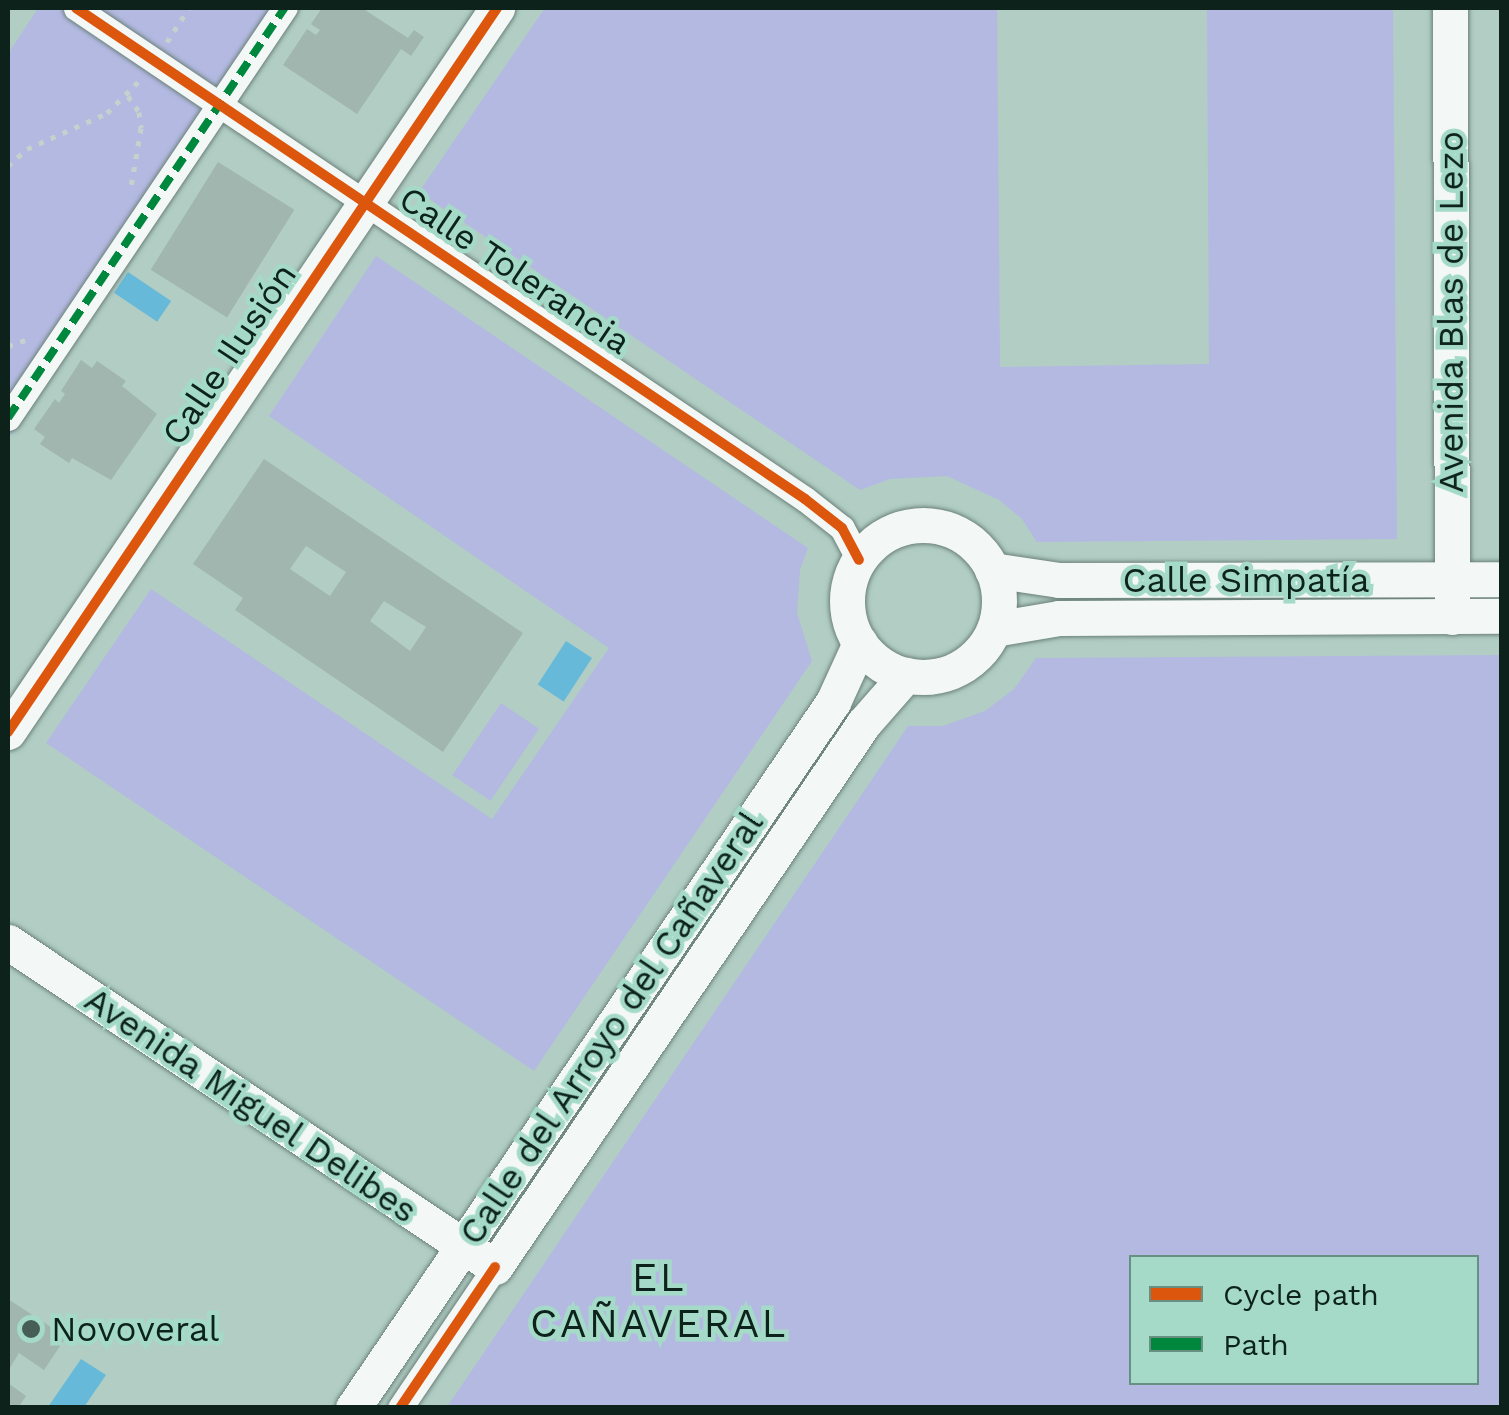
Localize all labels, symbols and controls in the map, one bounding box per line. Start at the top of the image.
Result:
street label: Avenida Blas de Lezo [1430,131,1472,493]
street label: Calle Tolerancia [391,177,639,363]
street label: Calle Ilusión [153,255,305,453]
street label: Calle Simpatía [1122,559,1370,601]
street label: Calle del Arroyo del Cañaveral [449,802,773,1254]
street label: Avenida Miguel Delibes [76,978,426,1232]
district label: EL CAÑAVERAL [530,1254,788,1348]
legend [1129,1255,1479,1385]
text: Cycle path [1223,1277,1379,1312]
place label: Novoveral [51,1308,219,1350]
marker: Novoveral [20,1318,42,1340]
text: Path [1223,1327,1289,1362]

